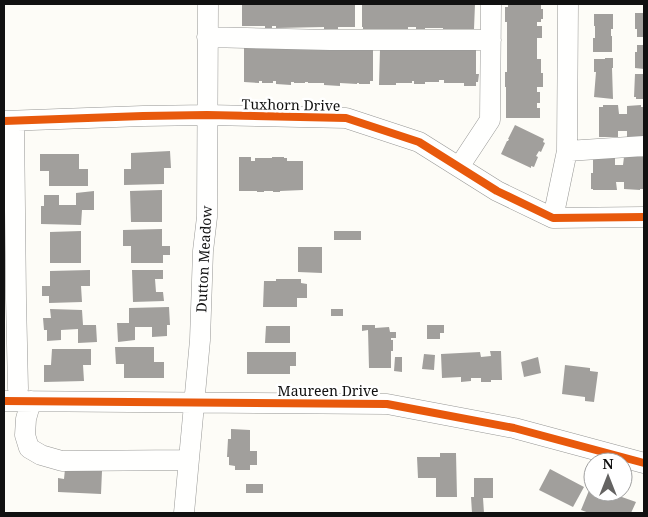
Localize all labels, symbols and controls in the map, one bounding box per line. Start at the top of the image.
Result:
street label: Tuxhorn Drive [242,94,340,115]
street label: Dutton Meadow [191,204,216,313]
street label: Maureen Drive [278,381,379,400]
north arrow [583,452,633,502]
text: N [602,454,614,473]

